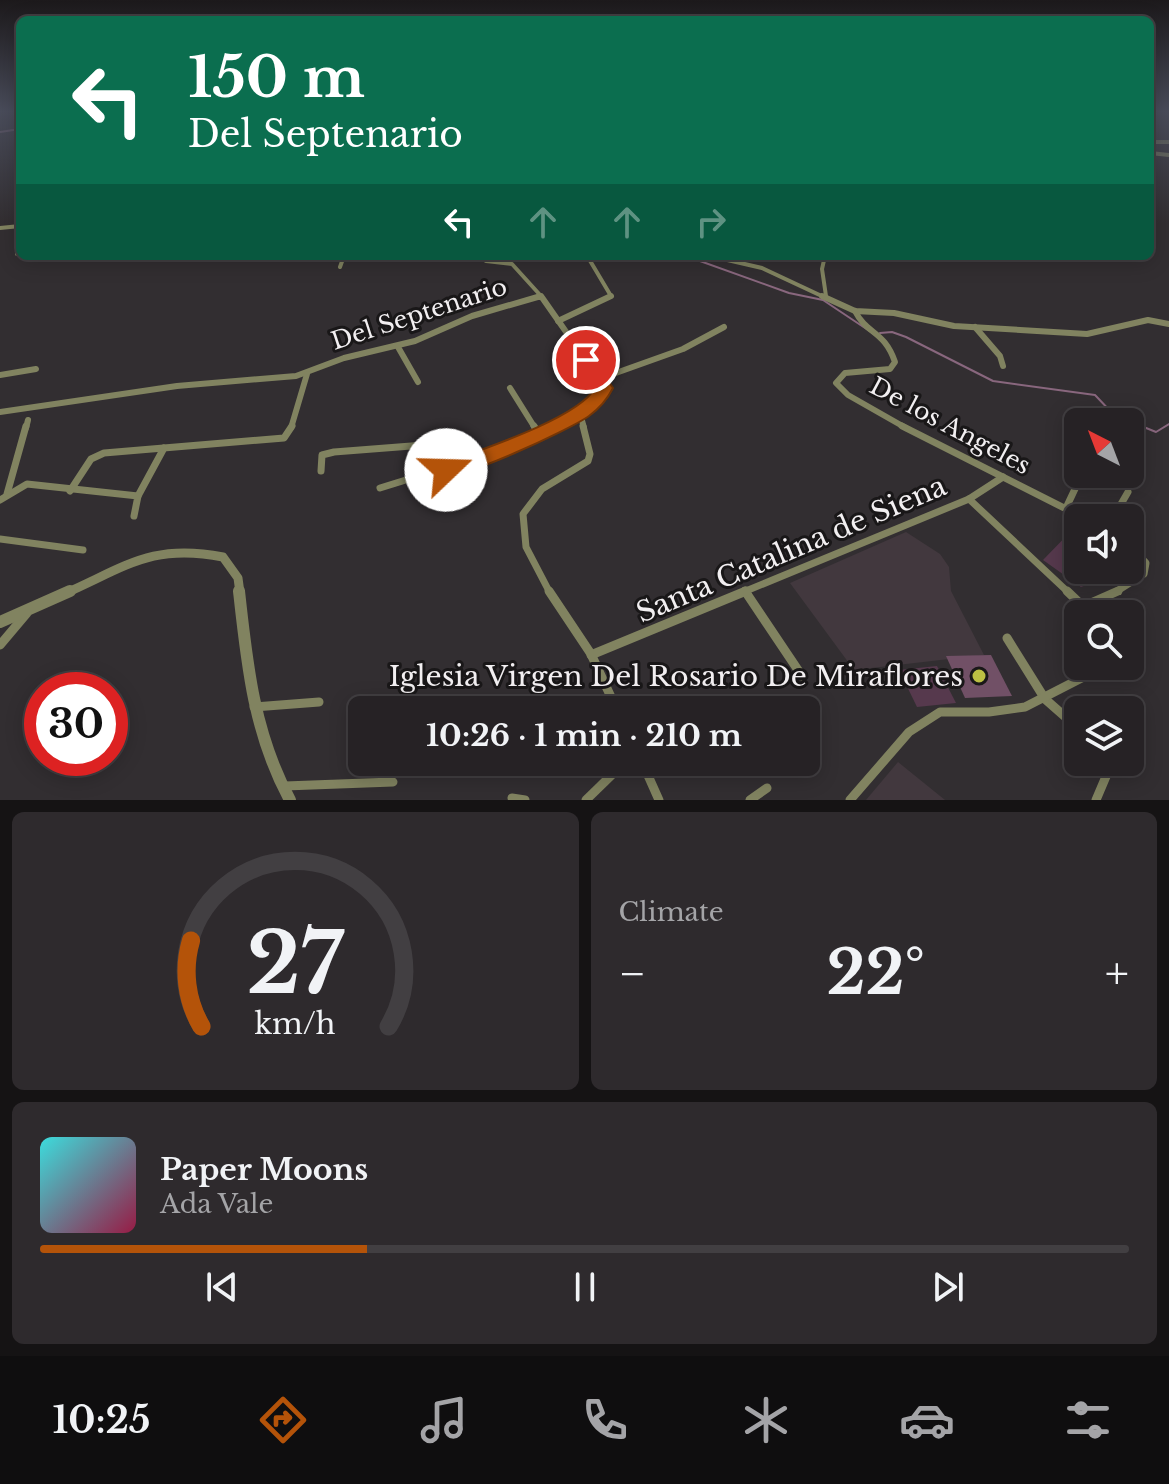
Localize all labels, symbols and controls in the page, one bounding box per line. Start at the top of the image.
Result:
text: 150 m [188,43,365,112]
icon: left [56,48,160,152]
text: Del Septenario [188,112,463,157]
icon: left [437,200,481,244]
icon: ahead [521,200,565,244]
icon: ahead [605,200,649,244]
icon: right [689,200,733,244]
street label: Del Septenario [327,271,510,356]
pin [552,326,620,394]
icon: arrive [564,338,608,382]
street label: De los Angeles [865,371,1035,480]
north arrow [1064,408,1144,488]
map controls [1064,408,1144,776]
position arrow [404,428,488,512]
street label: Santa Catalina de Siena [631,468,952,631]
button: sound [1064,504,1144,584]
button: search [1064,600,1144,680]
place label: Iglesia Virgen Del Rosario De Miraflores [389,659,963,694]
marker: Iglesia Virgen Del Rosario De Miraflores [970,667,988,685]
speed limit sign: 30 [24,672,128,776]
button: layers [1064,696,1144,776]
text: 10:26 · 1 min · 210 m [426,717,742,754]
text: Climate [619,896,724,928]
text: 27 [247,912,345,1015]
text: 22° [827,936,925,1010]
text: − [619,946,646,1001]
text: + [1105,946,1129,1001]
text: km/h [255,1006,336,1042]
text: Paper Moons [160,1151,368,1188]
text: Ada Vale [160,1188,273,1220]
icon: previous [200,1265,244,1309]
icon: pause [563,1265,607,1309]
icon: next [926,1265,970,1309]
icon: directions [255,1392,311,1448]
icon: music [416,1392,472,1448]
icon: phone [577,1392,633,1448]
icon: climate [738,1392,794,1448]
icon: car [899,1392,955,1448]
icon: filters [1060,1392,1116,1448]
text: 10:25 [53,1398,150,1443]

